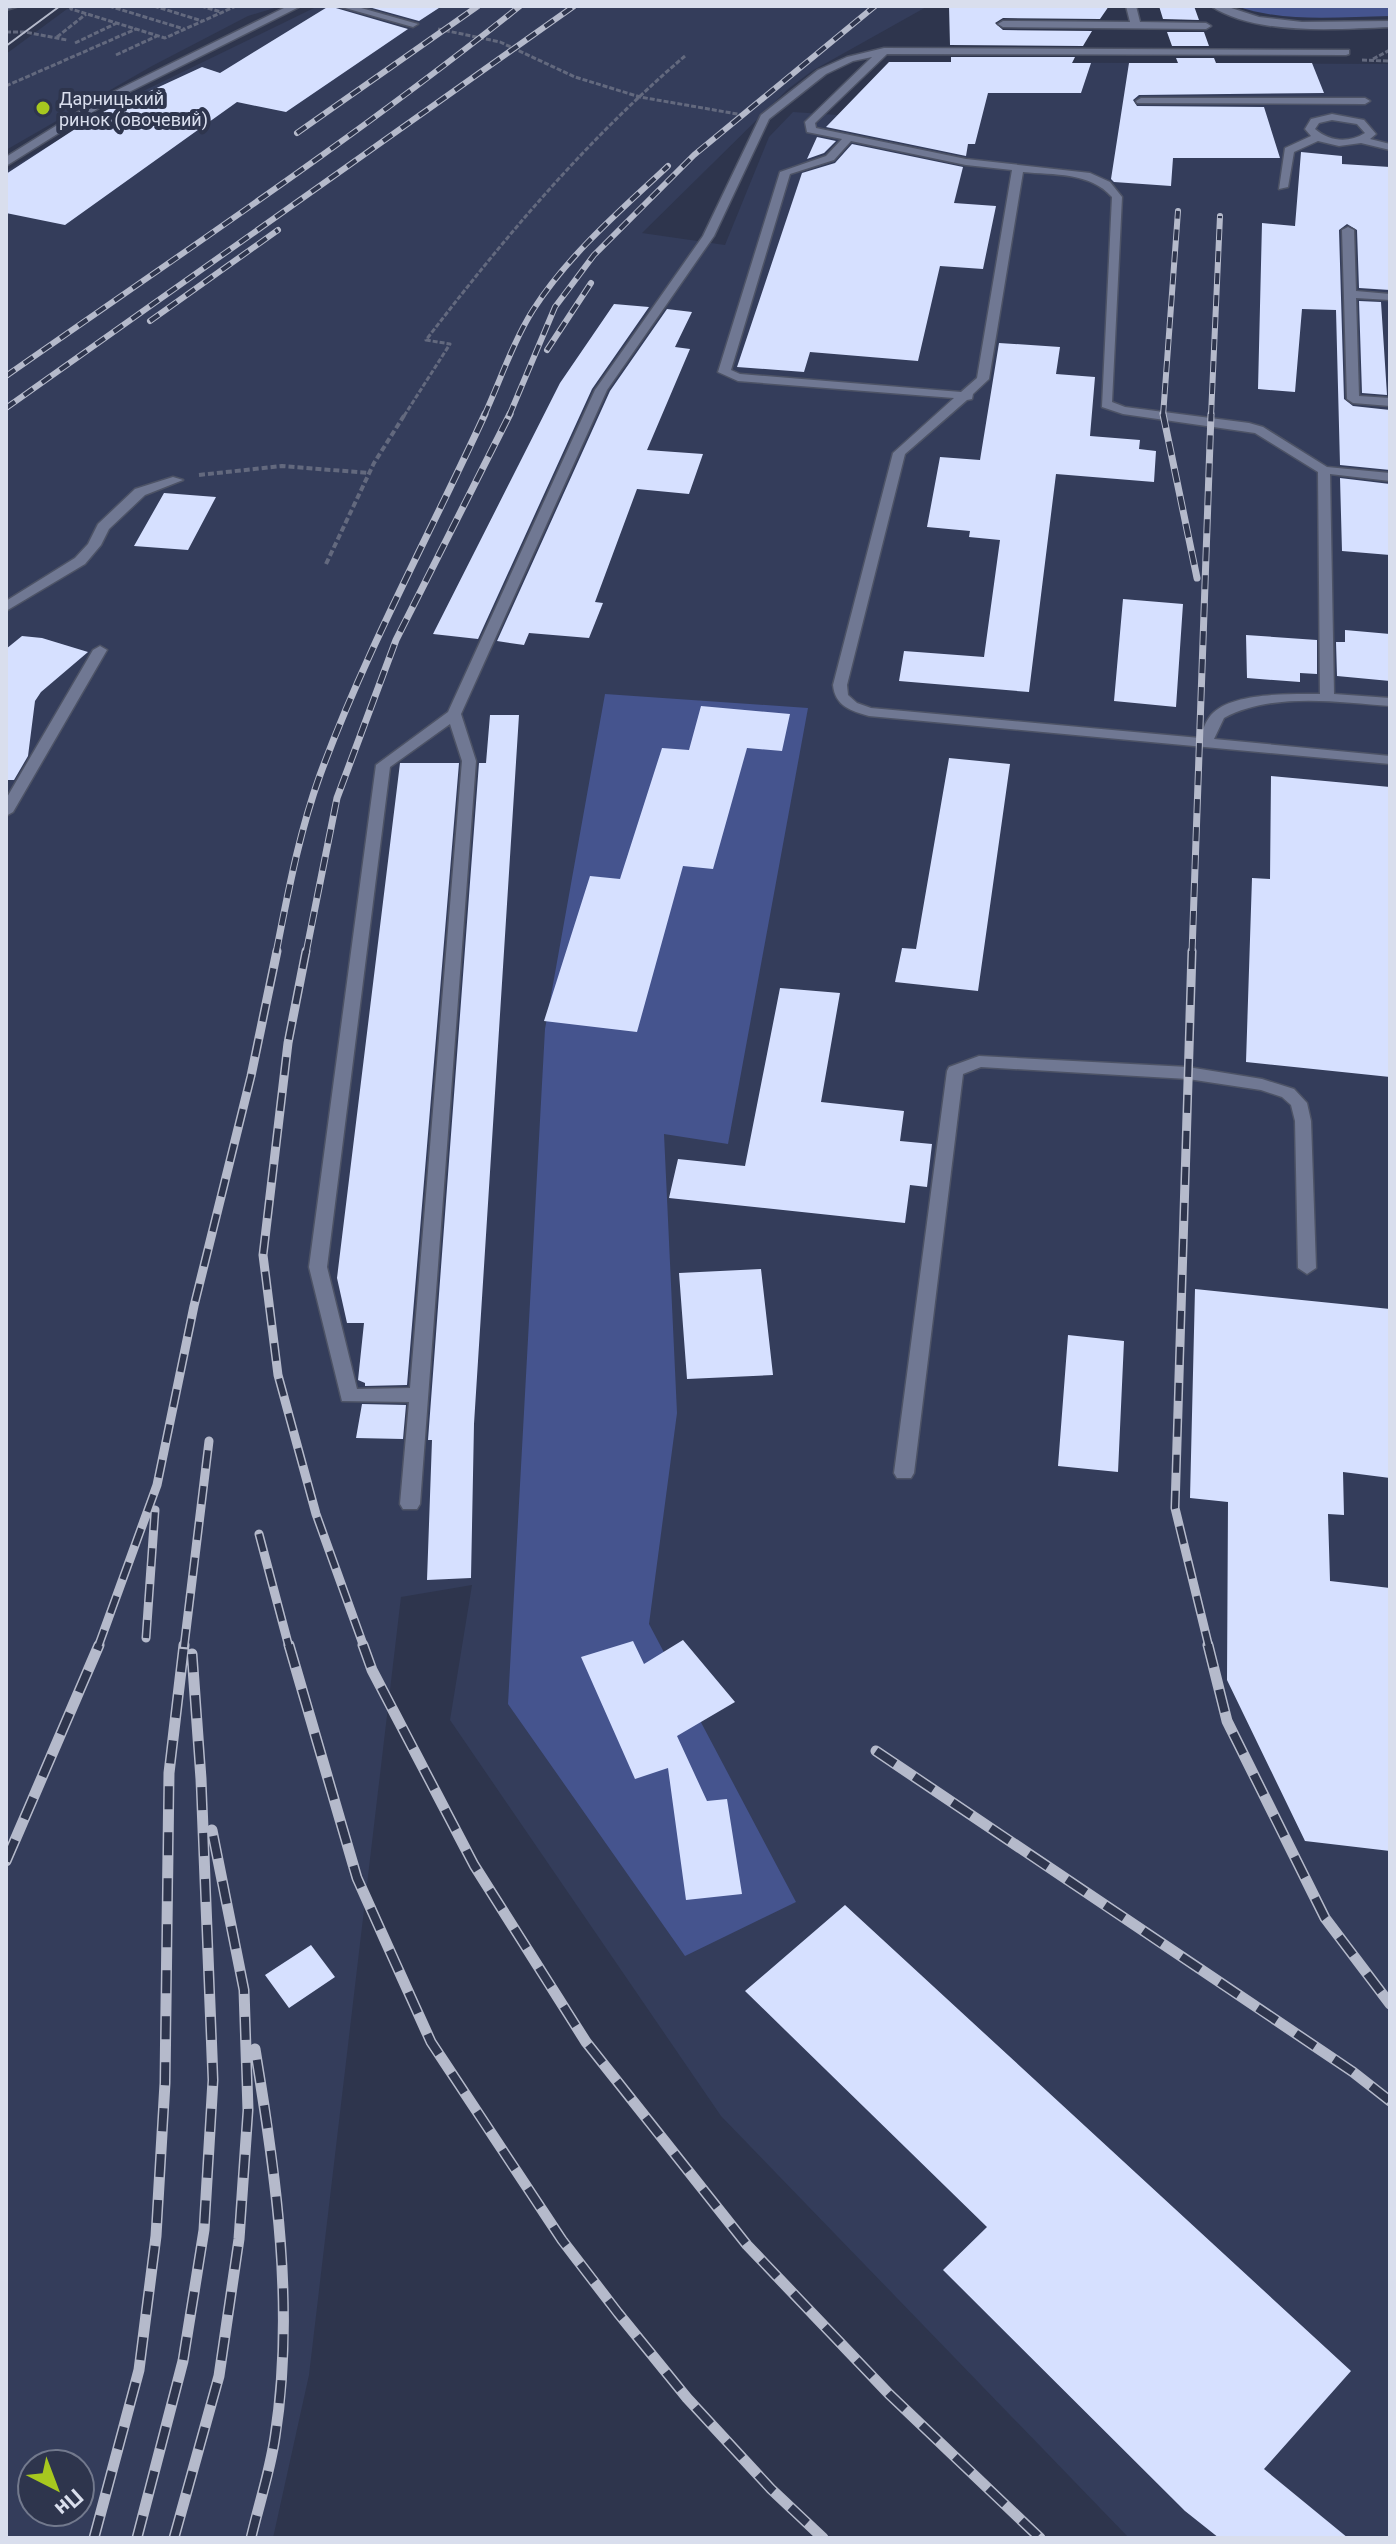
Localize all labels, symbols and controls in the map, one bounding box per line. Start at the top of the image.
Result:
place label: Дарницький ринок (овочевий) [59,88,208,131]
marker: Дарницький ринок (овочевий) [34,99,52,117]
north arrow [16,2448,96,2528]
text: Пн [50,2484,88,2521]

